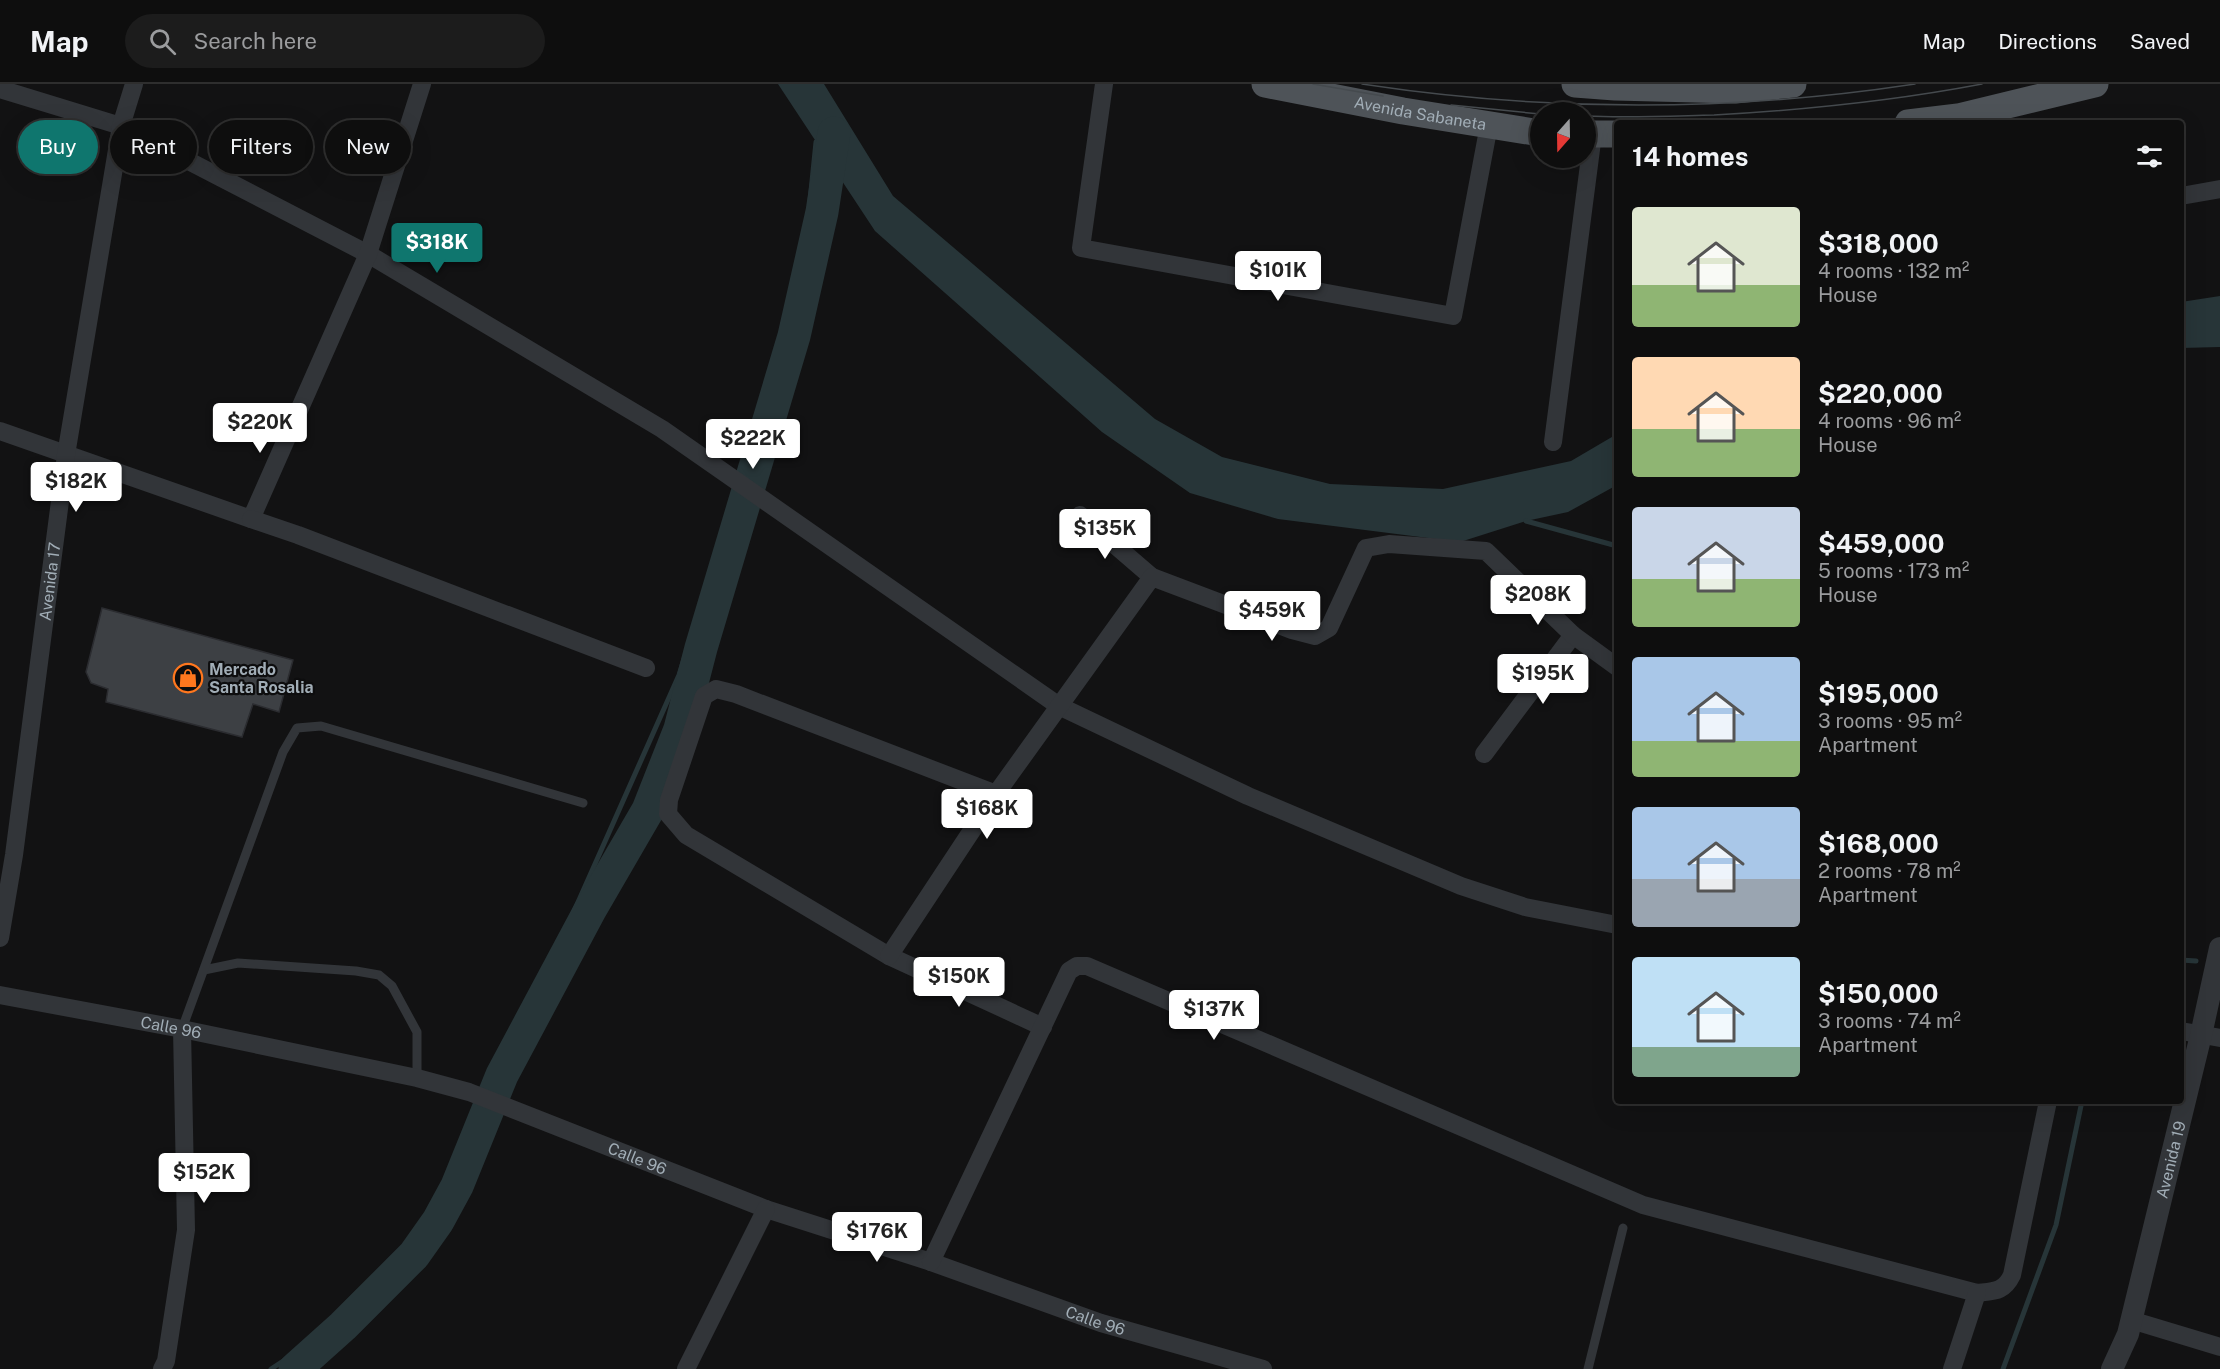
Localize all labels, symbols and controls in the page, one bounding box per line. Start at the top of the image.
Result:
search box [125,14,545,68]
text: Map [30,25,89,58]
icon: search [146,25,179,58]
text: Search here [194,28,317,54]
text: Map [1923,29,1965,54]
text: Directions [1998,29,2097,54]
text: Saved [2130,29,2190,54]
street label: Avenida Sabaneta [1353,92,1488,134]
north arrow [1530,102,1596,168]
map controls [1530,102,1596,168]
chip: Buy [18,120,98,174]
chip: Rent [110,120,197,174]
chip: Filters [209,120,313,174]
chip: New [325,120,411,174]
icon: filters [2133,140,2166,173]
text: 14 homes [1632,141,1748,172]
pin: $318K [395,223,479,274]
text: $318,000 [1818,228,1939,259]
text: $318K [405,230,469,254]
icon: home [1680,231,1752,303]
pin: $101K [1236,251,1320,302]
text: $101K [1249,258,1307,282]
text: 4 rooms · 132 m² [1818,259,1969,283]
text: House [1818,283,1878,307]
text: $220,000 [1818,378,1943,409]
icon: home [1680,381,1752,453]
pin: $220K [218,403,302,454]
text: 4 rooms · 96 m² [1818,409,1961,433]
text: $220K [227,410,293,434]
pin: $222K [711,419,795,470]
text: $222K [720,426,786,450]
text: House [1818,433,1878,457]
pin: $182K [34,462,118,513]
text: $182K [45,469,107,493]
pin: $135K [1063,509,1147,560]
text: $135K [1073,516,1137,540]
text: $459,000 [1818,528,1944,559]
icon: home [1680,531,1752,603]
street label: Avenida 17 [35,541,64,622]
text: 5 rooms · 173 m² [1818,559,1969,583]
pin: $208K [1496,575,1580,626]
text: $208K [1505,582,1571,606]
text: House [1818,583,1878,607]
pin: $459K [1230,591,1314,642]
text: $459K [1238,598,1306,622]
pin: $195K [1501,654,1585,705]
place label: Mercado Santa Rosalia [209,660,314,697]
text: $195K [1511,661,1575,685]
shop icon: Mercado Santa Rosalia [172,662,204,694]
text: $195,000 [1818,678,1939,709]
icon: home [1680,681,1752,753]
text: 3 rooms · 95 m² [1818,709,1962,733]
text: Apartment [1818,733,1918,757]
pin: $168K [945,789,1029,840]
text: $168K [955,796,1019,820]
text: $168,000 [1818,828,1939,859]
icon: home [1680,831,1752,903]
text: 2 rooms · 78 m² [1818,859,1961,883]
text: Apartment [1818,883,1918,907]
pin: $150K [917,957,1001,1008]
text: $150K [928,964,990,988]
text: $150,000 [1818,978,1938,1009]
icon: home [1680,981,1752,1053]
pin: $137K [1172,990,1256,1041]
text: $137K [1183,997,1245,1021]
text: 3 rooms · 74 m² [1818,1009,1961,1033]
street label: Calle 96 [139,1012,203,1042]
text: Apartment [1818,1033,1918,1057]
street label: Avenida 19 [2152,1119,2189,1200]
street label: Calle 96 [605,1138,669,1178]
pin: $152K [162,1153,246,1204]
text: $152K [173,1160,235,1184]
pin: $176K [835,1212,919,1263]
text: $176K [846,1219,908,1243]
street label: Calle 96 [1063,1302,1127,1339]

